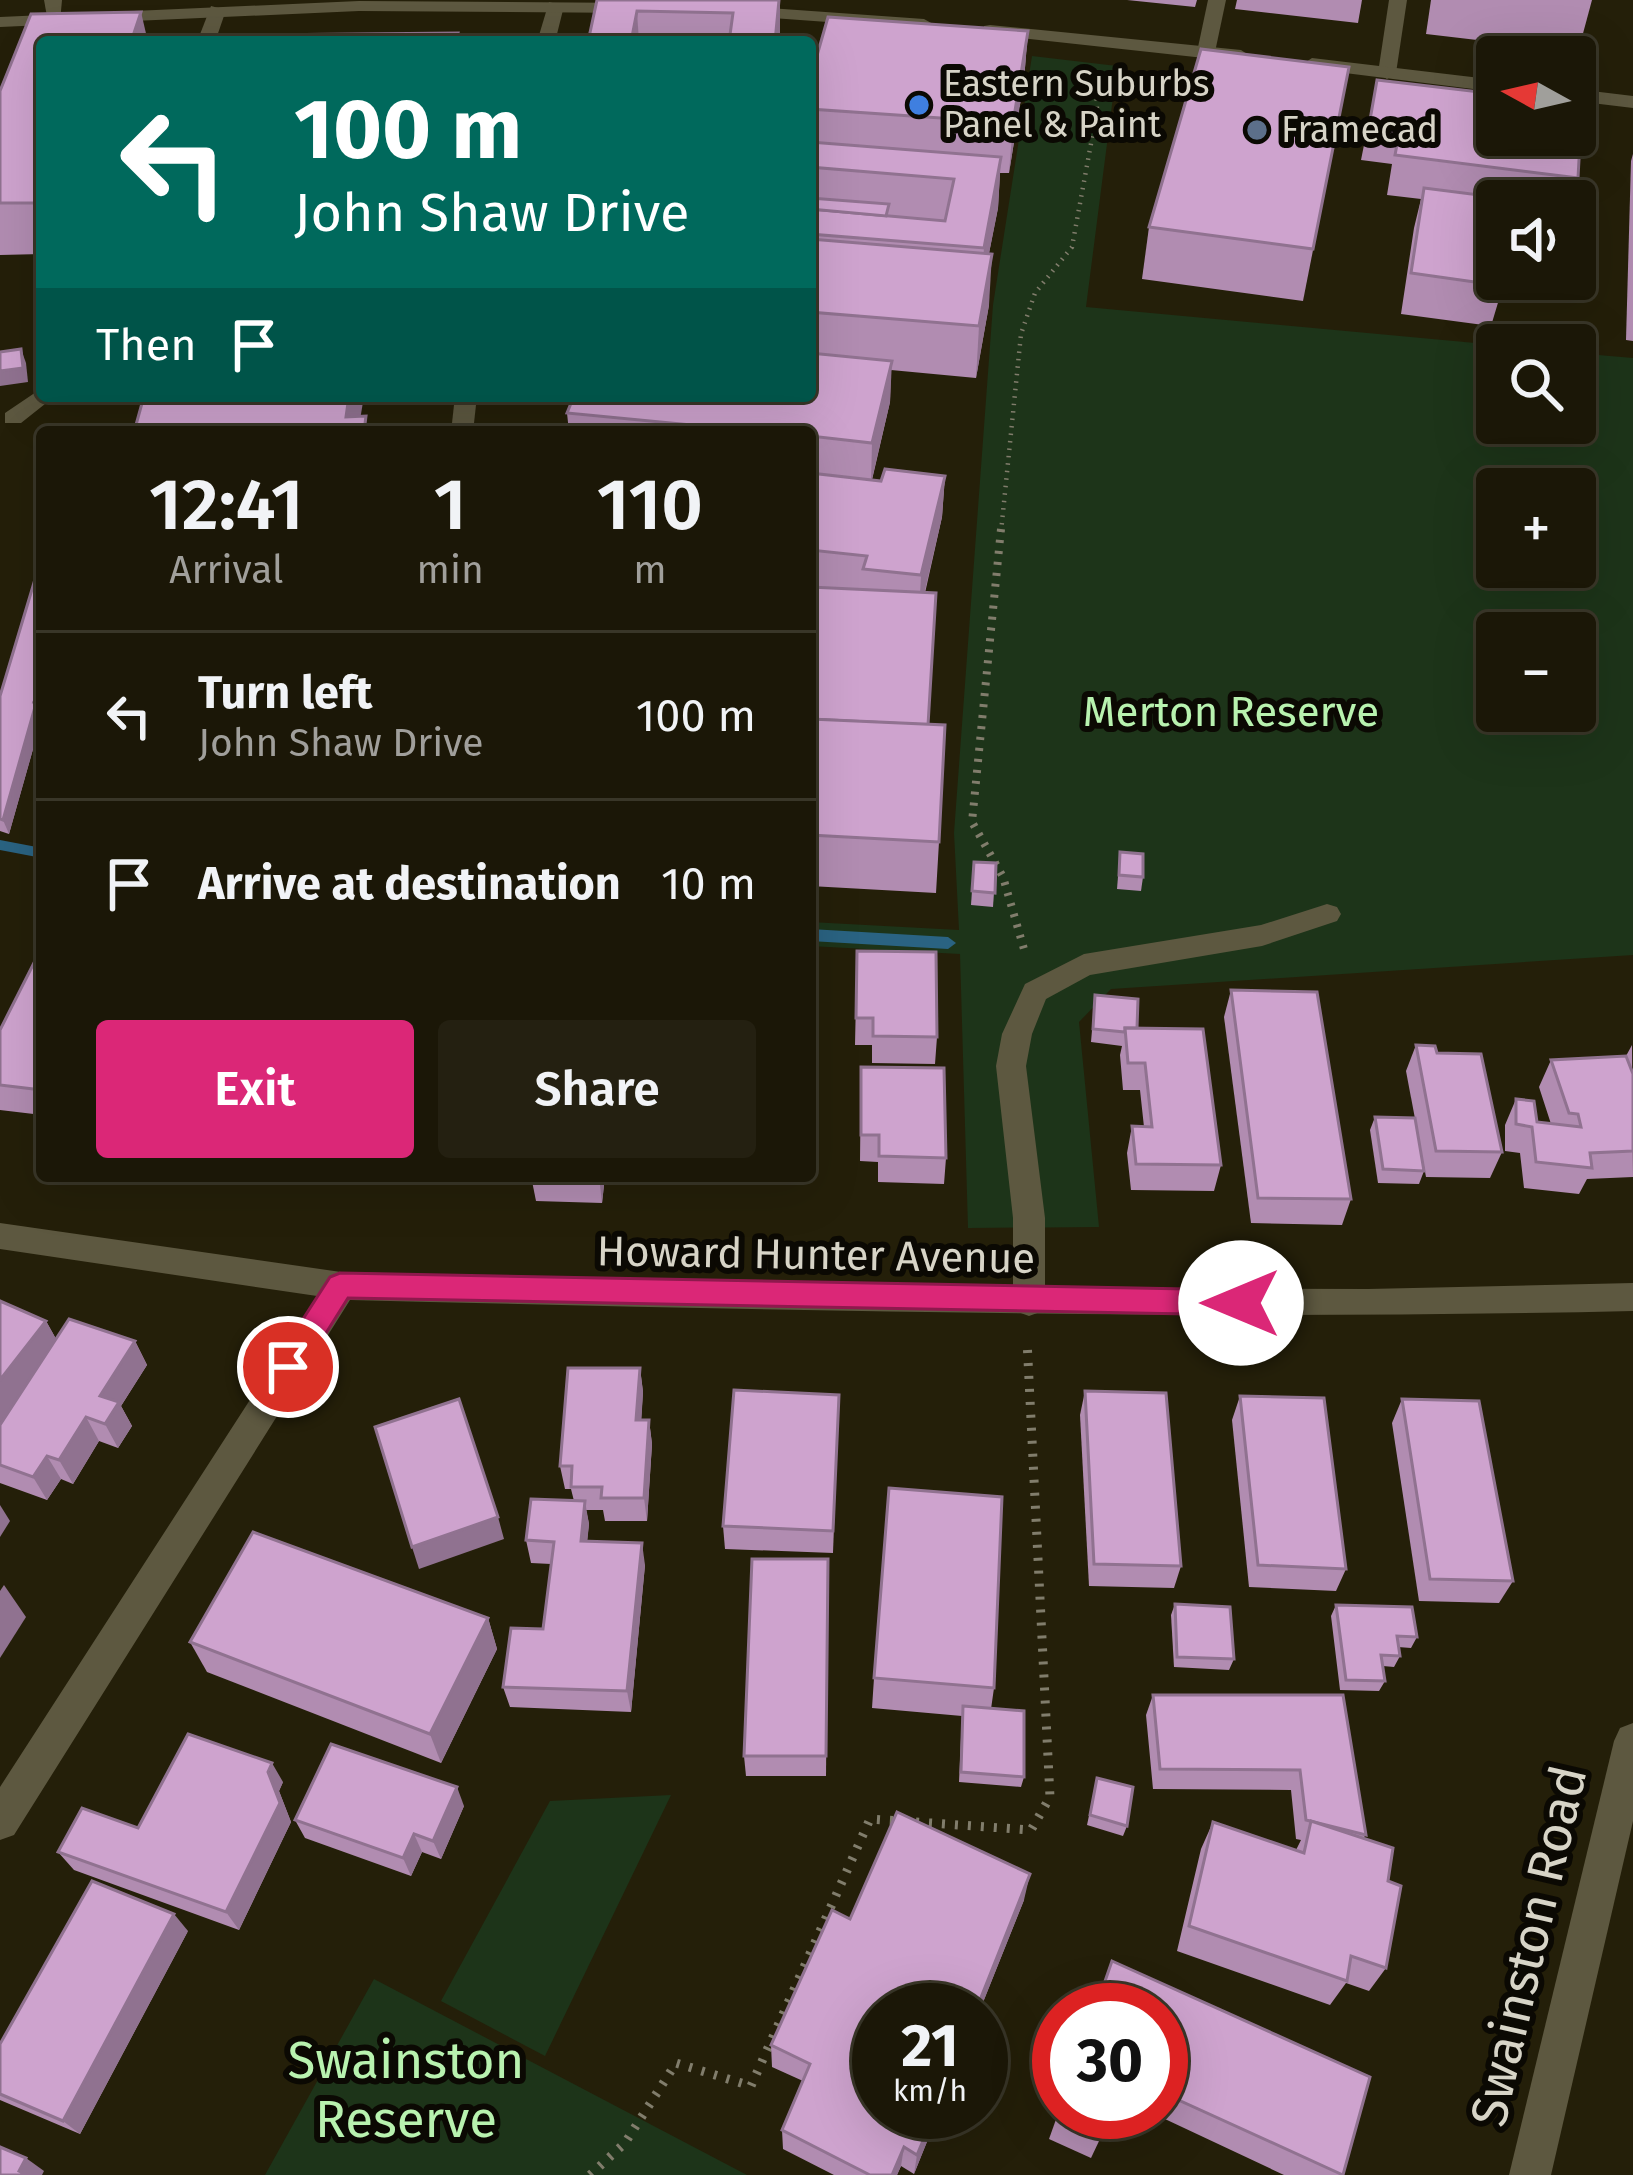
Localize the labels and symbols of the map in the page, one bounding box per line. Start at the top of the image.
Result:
north arrow [1476,36,1596,156]
place label: Eastern Suburbs Panel & Paint [943,62,1209,147]
marker: Eastern Suburbs Panel & Paint [906,92,932,118]
place label: Framecad [1281,108,1438,152]
marker: Framecad [1244,117,1270,143]
park label: Merton Reserve [1083,687,1379,737]
street label: Howard Hunter Avenue [596,1226,1036,1284]
position arrow [1178,1240,1304,1366]
pin [237,1316,339,1418]
street label: Swainston Road [1457,1760,1601,2132]
speed limit sign: 30 [1032,1983,1188,2139]
park label: Swainston Reserve [288,2030,524,2151]

